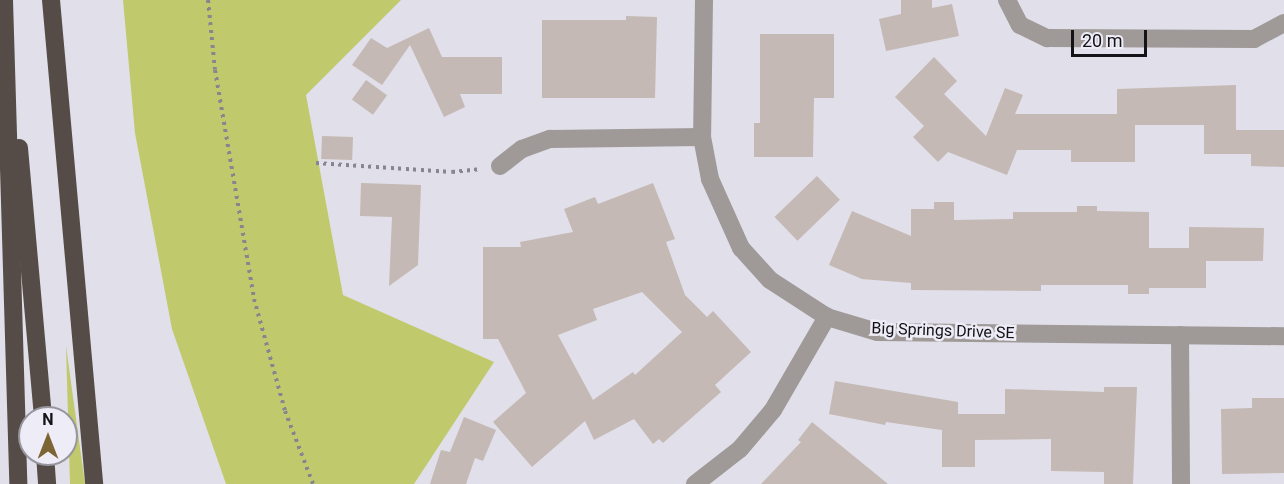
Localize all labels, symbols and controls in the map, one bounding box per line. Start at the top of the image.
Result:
scale bar [1074,18,1150,56]
text: 20 m [1082,30,1122,51]
street label: Big Springs Drive SE [871,319,1015,343]
north arrow [18,406,78,466]
text: N [42,410,54,429]

